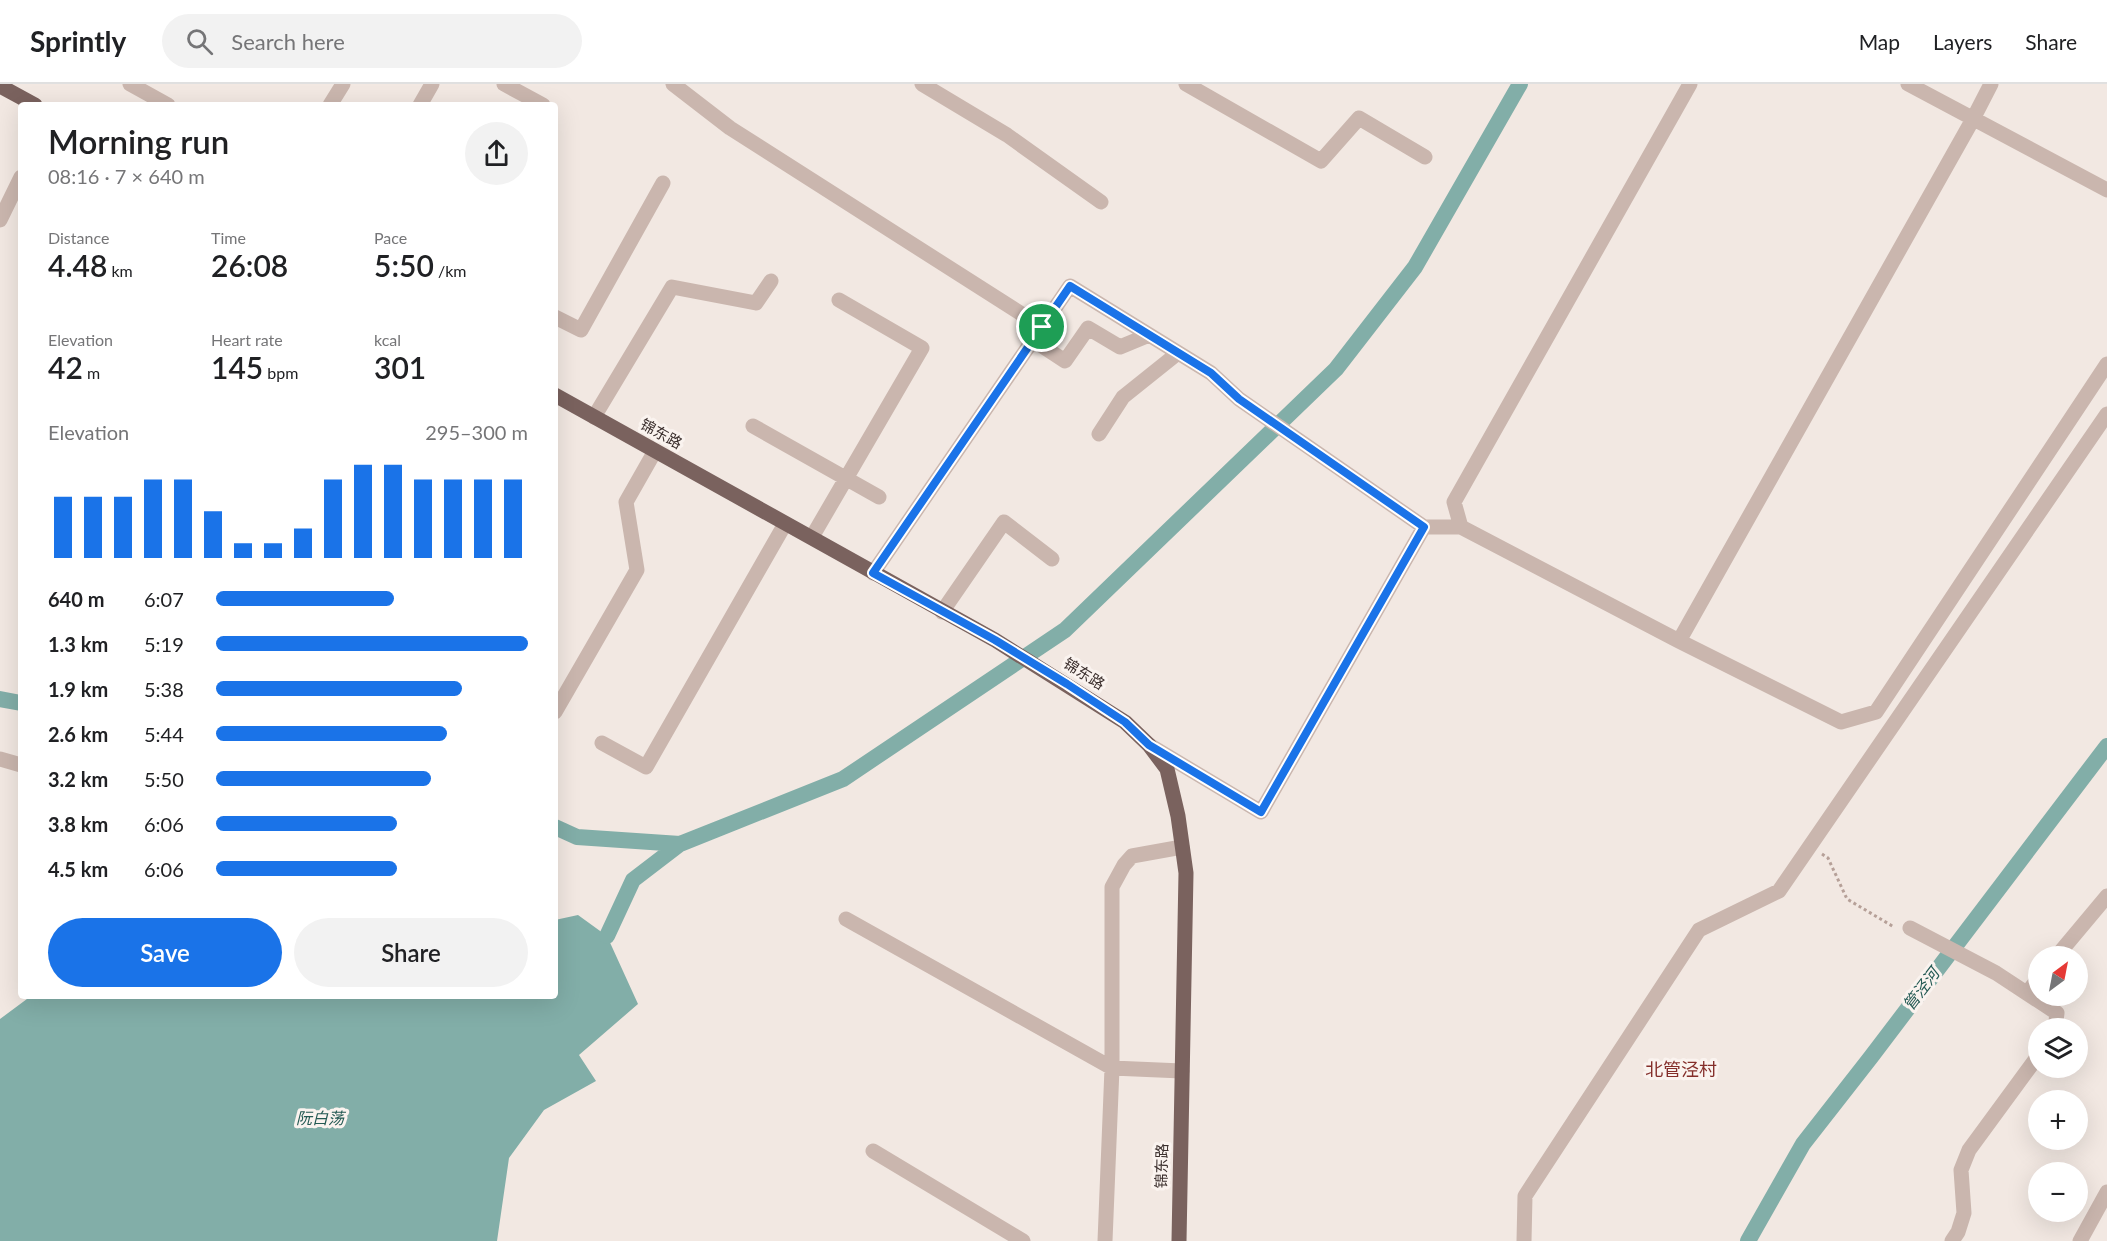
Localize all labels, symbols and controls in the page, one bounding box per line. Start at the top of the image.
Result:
search box [162,14,582,68]
text: Sprintly [30,24,126,58]
icon: search [183,25,216,58]
text: Search here [231,28,345,55]
text: Map [1859,29,1900,54]
text: Layers [1933,29,1992,54]
text: Share [2025,29,2077,54]
text: Morning run [48,121,229,161]
button: share [465,122,528,185]
text: 08:16 · 7 × 640 m [48,164,205,188]
text: Distance [48,228,109,247]
text: Time [211,228,246,247]
text: Pace [374,228,407,247]
text: 4.48 [48,247,107,283]
text: 26:08 [211,247,288,283]
text: 5:50 [374,247,434,283]
text: km [107,261,133,280]
text: /km [434,261,466,280]
pin [1016,301,1067,352]
icon: arrive [1025,310,1058,343]
text: Elevation [48,330,113,349]
text: Heart rate [211,330,283,349]
text: kcal [374,330,401,349]
text: 42 [48,349,83,385]
text: 145 [211,349,263,385]
text: 301 [374,349,426,385]
text: m [83,363,100,382]
text: bpm [263,363,298,382]
street label: 锦东路 [637,414,686,452]
text: Elevation [48,420,129,444]
text: 295–300 m [425,420,528,444]
text: 640 m [48,587,104,611]
text: 6:07 [144,587,184,611]
text: 1.3 km [48,632,108,656]
text: 5:19 [144,632,184,656]
street label: 锦东路 [1061,654,1108,693]
text: 1.9 km [48,677,108,701]
text: 5:38 [144,677,184,701]
text: 2.6 km [48,722,108,746]
text: 5:44 [144,722,184,746]
text: 3.2 km [48,767,108,791]
text: 5:50 [144,767,184,791]
text: 3.8 km [48,812,108,836]
text: 6:06 [144,812,184,836]
text: 4.5 km [48,857,108,881]
text: 6:06 [144,857,184,881]
button: Save [48,918,282,987]
button: Share [294,918,528,987]
north arrow [2028,946,2088,1006]
map controls [2028,946,2088,1222]
water label: 管泾河 [1899,961,1944,1014]
button: layers [2028,1018,2088,1078]
district label: 北管泾村 [1645,1058,1717,1080]
button: + [2028,1090,2088,1150]
water label: 阮白荡 [296,1108,347,1127]
street label: 锦东路 [1152,1143,1170,1189]
button: − [2028,1162,2088,1222]

